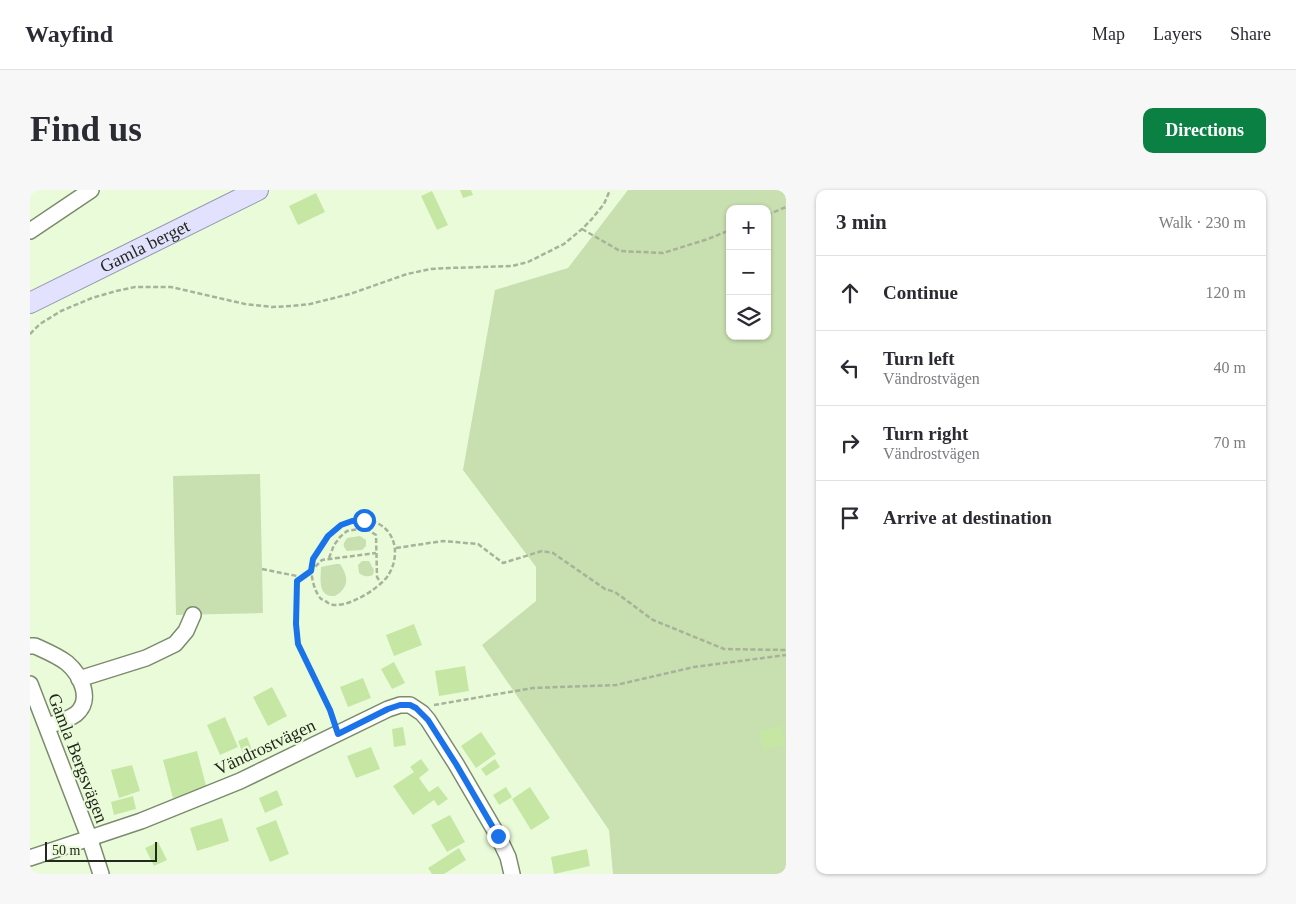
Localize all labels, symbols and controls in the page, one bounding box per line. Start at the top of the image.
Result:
text: Wayfind [25,21,113,47]
text: Map [1092,24,1125,44]
text: Layers [1153,24,1202,44]
text: Share [1230,24,1271,44]
button: Directions [1143,108,1266,153]
text: Find us [30,110,142,149]
map controls [726,205,771,340]
button: + [726,205,771,250]
text: 3 min [836,210,887,234]
text: Walk · 230 m [1159,214,1246,231]
street label: Gamla berget [97,216,193,277]
button: − [726,250,771,295]
icon: ahead [836,279,864,307]
text: Continue [883,282,958,303]
text: 120 m [1206,284,1246,301]
button: layers [726,295,771,340]
text: Turn left [883,348,955,369]
icon: left [836,354,864,382]
text: 40 m [1214,359,1246,376]
text: Vändrostvägen [883,370,980,387]
text: Turn right [883,423,968,444]
icon: right [836,429,864,457]
text: 70 m [1214,434,1246,451]
text: Vändrostvägen [883,445,980,462]
icon: arrive [836,504,864,532]
text: Arrive at destination [883,507,1052,528]
route start [353,509,376,532]
street label: Gamla Bergsvägen [44,690,112,826]
street label: Vändrostvägen [211,715,319,779]
route end [487,825,510,848]
scale bar [45,839,158,862]
text: 50 m [52,843,80,858]

